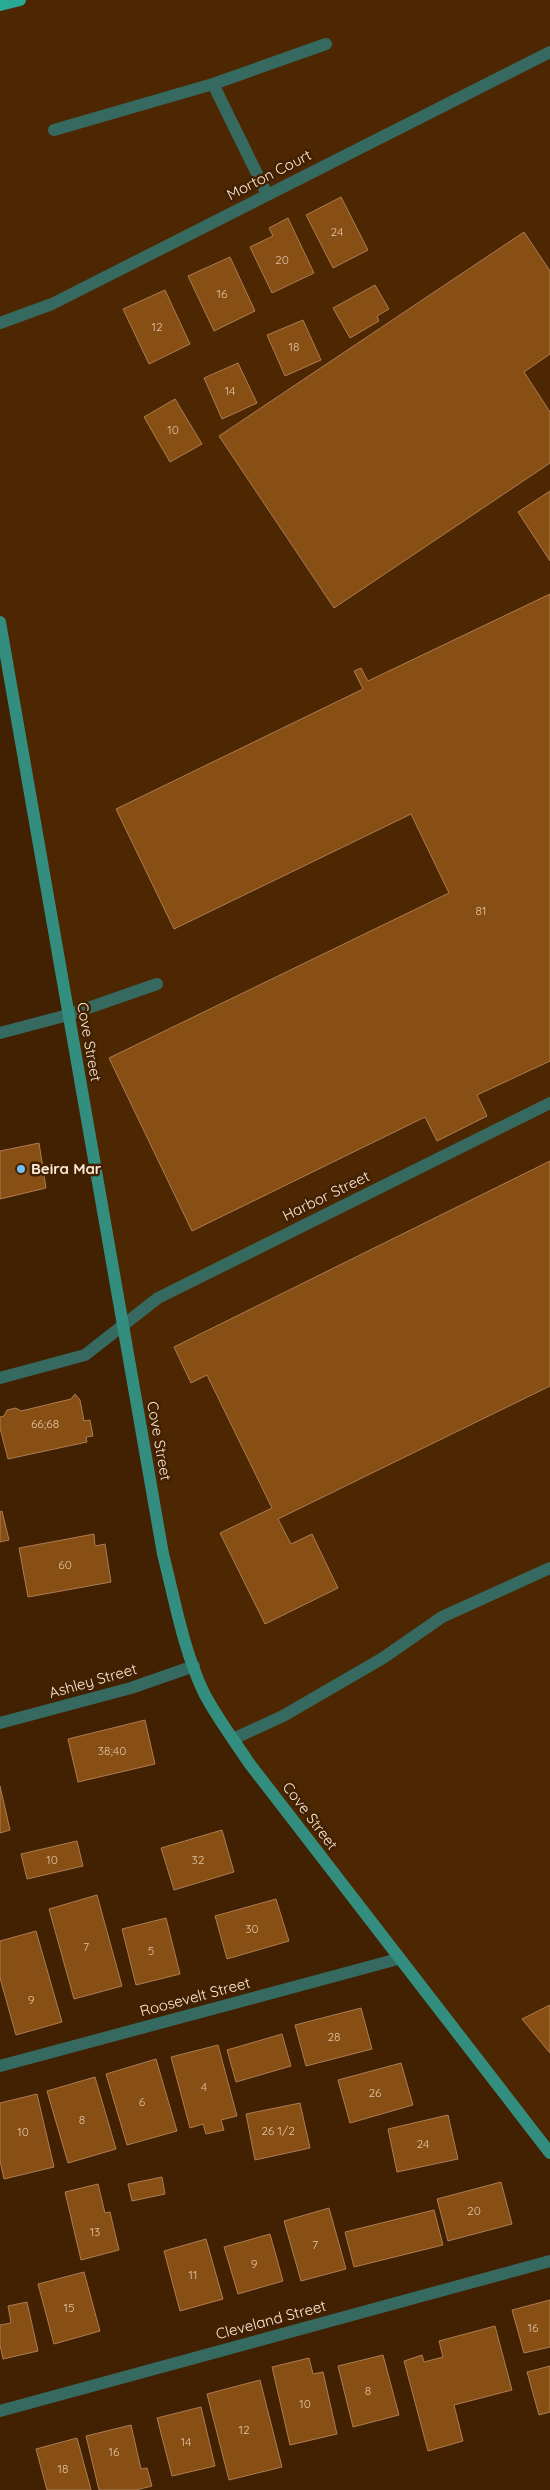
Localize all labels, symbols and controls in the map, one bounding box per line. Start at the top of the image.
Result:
street label: Morton Court [223,145,314,204]
house number: 24 [331,224,343,239]
house number: 20 [275,252,289,267]
house number: 16 [217,286,228,301]
house number: 12 [151,319,163,334]
house number: 18 [289,339,299,354]
house number: 14 [225,383,235,398]
house number: 10 [167,422,179,437]
house number: 81 [476,903,486,918]
street label: Cove Street [73,1001,106,1083]
place label: Beira Mar [31,1159,102,1178]
marker: Beira Mar [15,1163,27,1175]
street label: Harbor Street [279,1166,372,1225]
street label: Cove Street [143,1400,176,1482]
house number: 66;68 [31,1416,59,1431]
house number: 60 [58,1557,72,1572]
street label: Ashley Street [47,1659,139,1702]
house number: 38;40 [98,1743,126,1758]
street label: Cove Street [279,1778,342,1853]
house number: 10 [46,1852,58,1867]
house number: 32 [192,1852,205,1867]
house number: 30 [245,1921,259,1936]
house number: 7 [83,1939,89,1954]
house number: 5 [148,1943,154,1958]
street label: Roosevelt Street [138,1973,252,2020]
house number: 9 [28,1992,35,2007]
house number: 28 [327,2029,341,2044]
house number: 4 [201,2079,207,2094]
house number: 26 [368,2085,382,2100]
house number: 6 [139,2094,146,2109]
house number: 8 [79,2112,85,2127]
house number: 26 1/2 [261,2123,295,2138]
house number: 10 [17,2124,29,2139]
house number: 24 [417,2136,429,2151]
house number: 20 [467,2203,481,2218]
house number: 13 [90,2224,100,2239]
house number: 7 [312,2237,318,2252]
house number: 9 [251,2256,258,2271]
house number: 11 [189,2267,197,2282]
street label: Cleveland Street [214,2296,328,2343]
house number: 15 [64,2300,74,2315]
house number: 16 [528,2320,539,2335]
house number: 8 [365,2383,371,2398]
house number: 10 [299,2396,311,2411]
house number: 12 [238,2422,250,2437]
house number: 14 [181,2434,191,2449]
house number: 16 [109,2444,120,2459]
house number: 18 [58,2461,68,2476]

